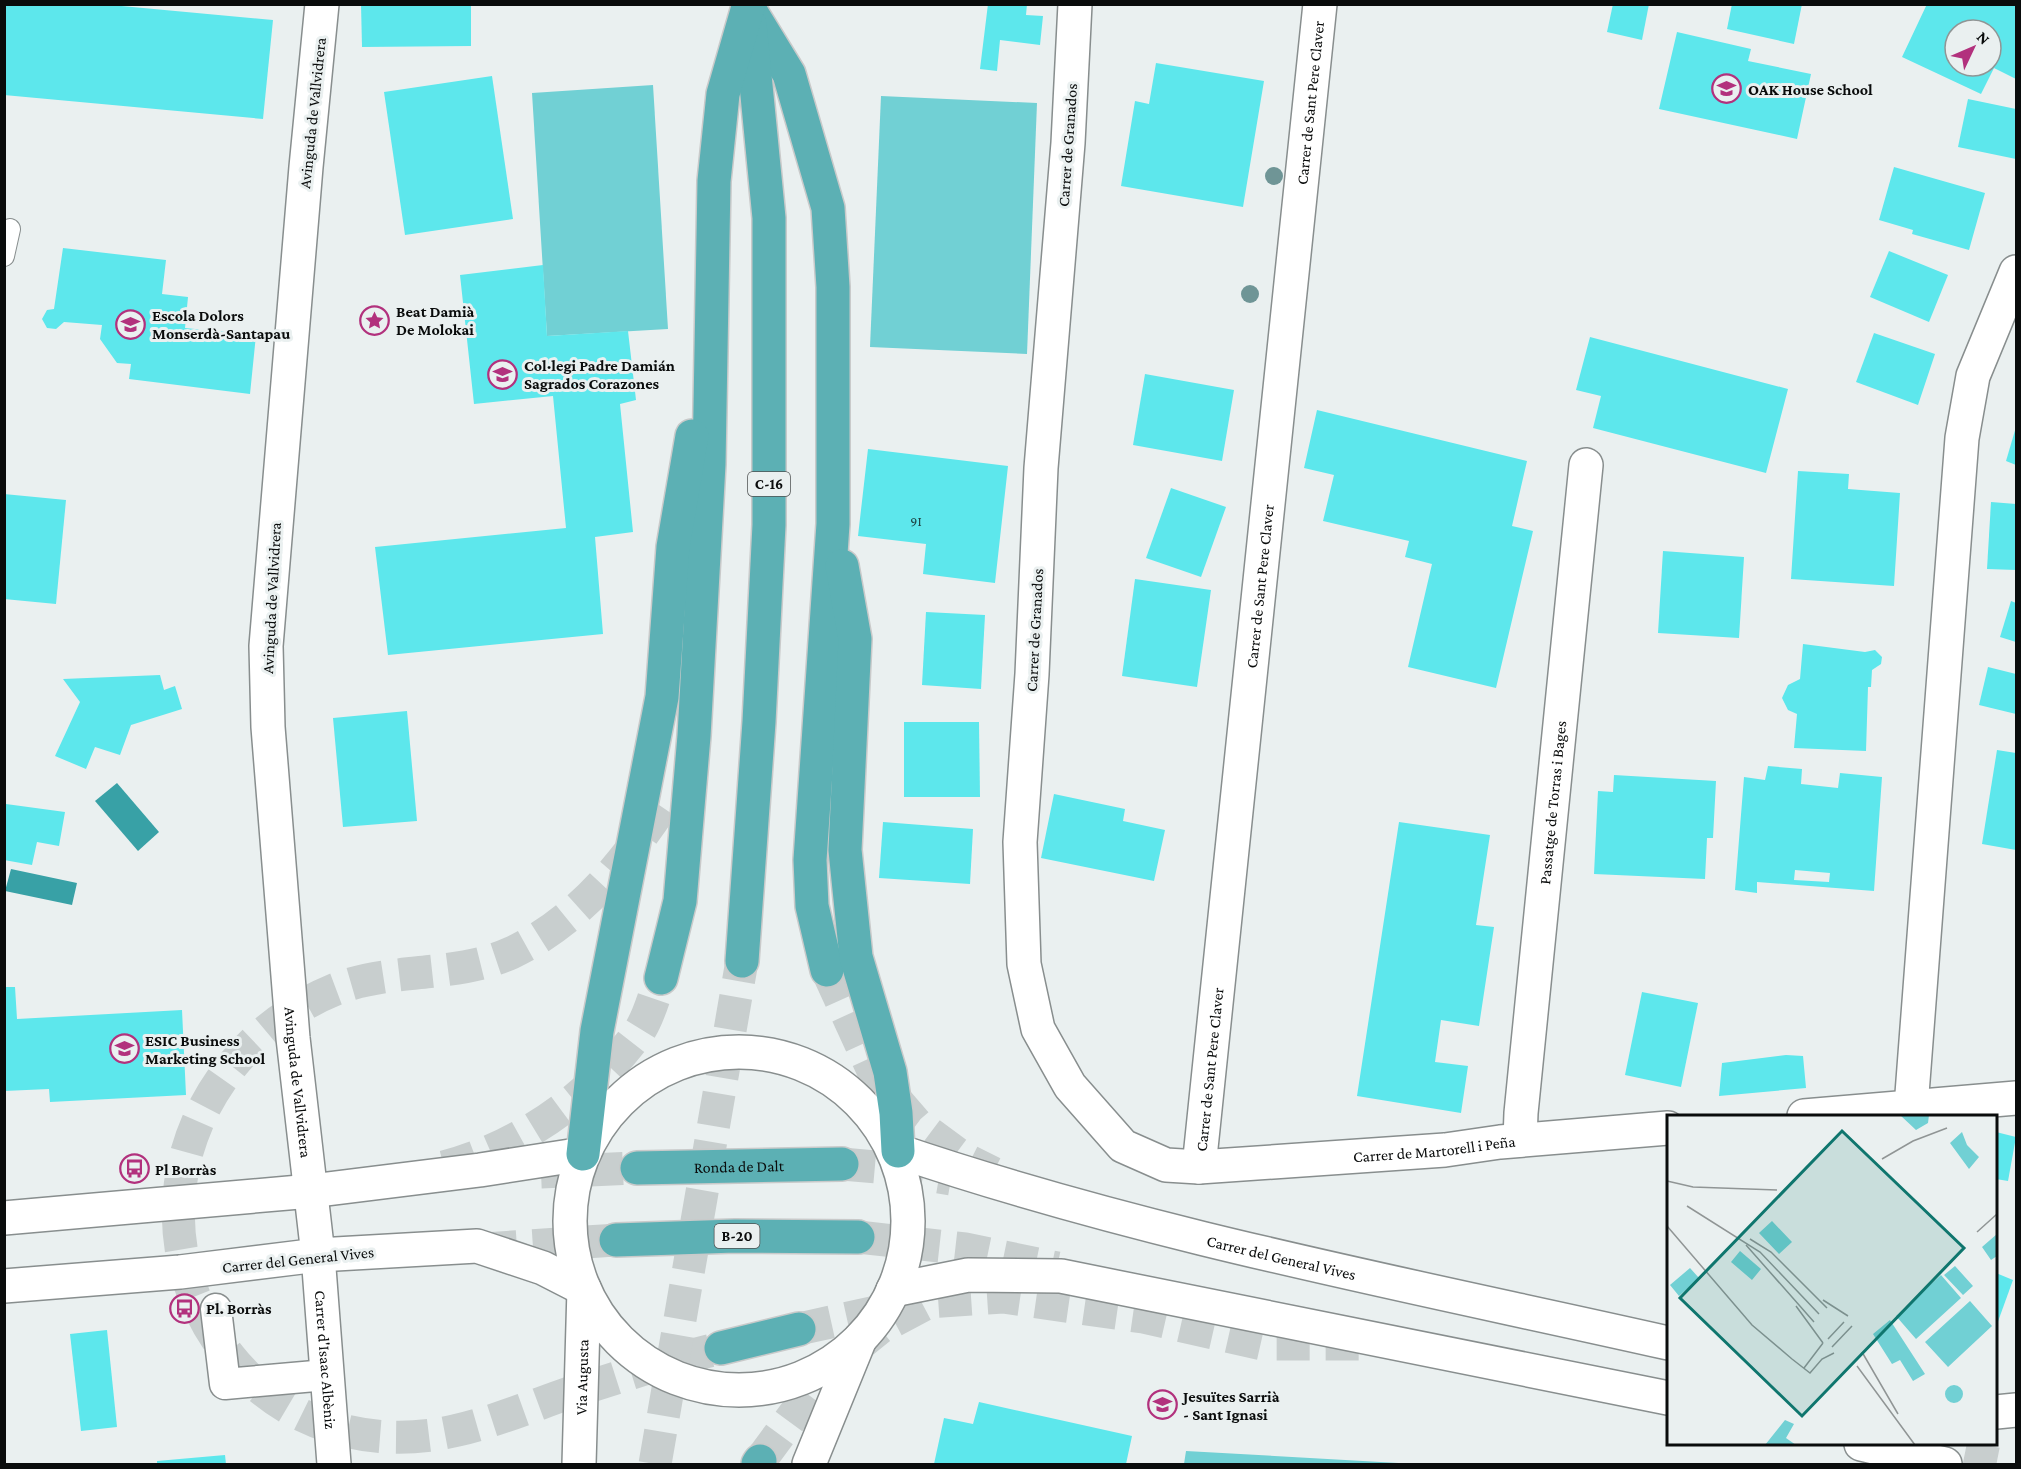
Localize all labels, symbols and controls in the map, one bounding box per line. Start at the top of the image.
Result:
north arrow [1943,18,2003,78]
street label: Carrer de Sant Pere Claver [1293,20,1327,186]
text: N [1974,28,1993,48]
street label: Avinguda de Vallvidrera [296,36,330,190]
school or university icon: OAK House School [1711,73,1743,105]
place label: OAK House School [1748,81,1873,98]
street label: Carrer de Granados [1055,83,1080,207]
place label: Beat Damià De Molokai [396,303,475,338]
place icon: Beat Damià De Molokai [359,304,391,336]
place label: Escola Dolors Monserdà-Santapau [152,307,290,342]
school or university icon: Escola Dolors Monserdà-Santapau [115,308,147,340]
place label: Col·legi Padre Damián Sagrados Corazones [524,357,675,392]
school or university icon: Col·legi Padre Damián Sagrados Corazones [487,358,519,390]
road number: C-16 [748,472,790,496]
street label: Carrer de Sant Pere Claver [1243,503,1277,669]
house number: 9I [910,513,922,529]
street label: Avinguda de Vallvidrera [259,521,285,674]
street label: Carrer de Granados [1023,568,1046,692]
street label: Passatge de Torras i Bages [1536,720,1569,885]
street label: Carrer de Sant Pere Claver [1193,986,1227,1152]
street label: Avinguda de Vallvidrera [282,1006,315,1159]
place label: ESIC Business Marketing School [145,1032,266,1067]
school or university icon: ESIC Business Marketing School [108,1033,140,1065]
inset map [1667,1115,1997,1445]
street label: Carrer de Martorell i Peña [1353,1133,1517,1165]
bus stop icon: Pl Borràs [118,1153,150,1185]
street label: Ronda de Dalt [694,1157,785,1176]
place label: Pl Borràs [155,1161,217,1178]
road number: B-20 [714,1224,760,1248]
street label: Carrer del General Vives [1205,1232,1357,1283]
street label: Carrer del General Vives [221,1243,375,1276]
street label: Carrer d'Isaac Albèniz [312,1290,339,1430]
bus stop icon: Pl. Borràs [169,1292,201,1324]
place label: Pl. Borràs [206,1300,272,1317]
street label: Via Augusta [572,1338,592,1415]
place label: Jesuïtes Sarrià - Sant Ignasi [1181,1388,1280,1423]
school or university icon: Jesuïtes Sarrià - Sant Ignasi [1146,1389,1178,1421]

